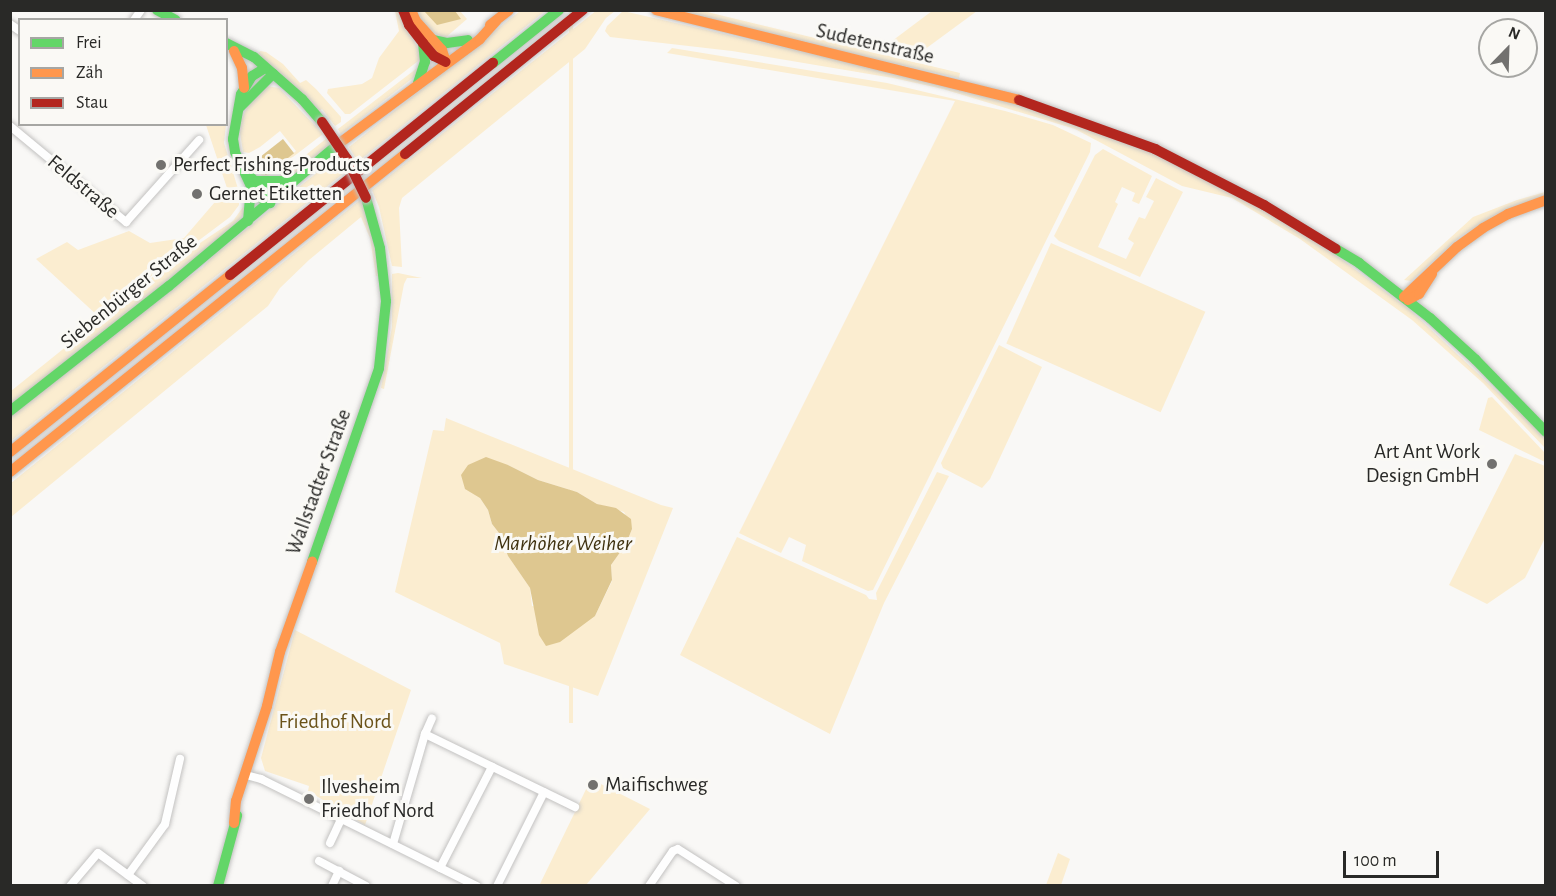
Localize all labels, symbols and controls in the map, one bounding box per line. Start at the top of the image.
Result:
legend [18,18,228,126]
street label: Sudetenstraße [814,18,936,70]
north arrow [1478,18,1538,78]
text: N [1506,24,1522,43]
text: Frei [76,34,102,52]
text: Zäh [76,64,103,82]
text: Stau [76,94,108,112]
street label: Feldstraße [42,150,124,224]
place label: Perfect Fishing-Products [173,152,370,178]
marker: Perfect Fishing-Products [154,158,168,172]
place label: Gernet Etiketten [209,181,342,207]
marker: Gernet Etiketten [190,187,204,201]
street label: Siebenbürger Straße [56,229,202,355]
street label: Wallstadter Straße [281,406,357,558]
place label: Art Ant Work Design GmbH [1366,439,1480,489]
marker: Art Ant Work Design GmbH [1485,457,1499,471]
water label: Marhöher Weiher [494,531,632,557]
park label: Friedhof Nord [278,709,392,735]
place label: Maifischweg [605,772,708,798]
place label: Ilvesheim Friedhof Nord [321,774,434,824]
marker: Maifischweg [586,778,600,792]
marker: Ilvesheim Friedhof Nord [302,792,316,806]
scale bar [1346,839,1442,877]
text: 100 m [1354,852,1397,870]

